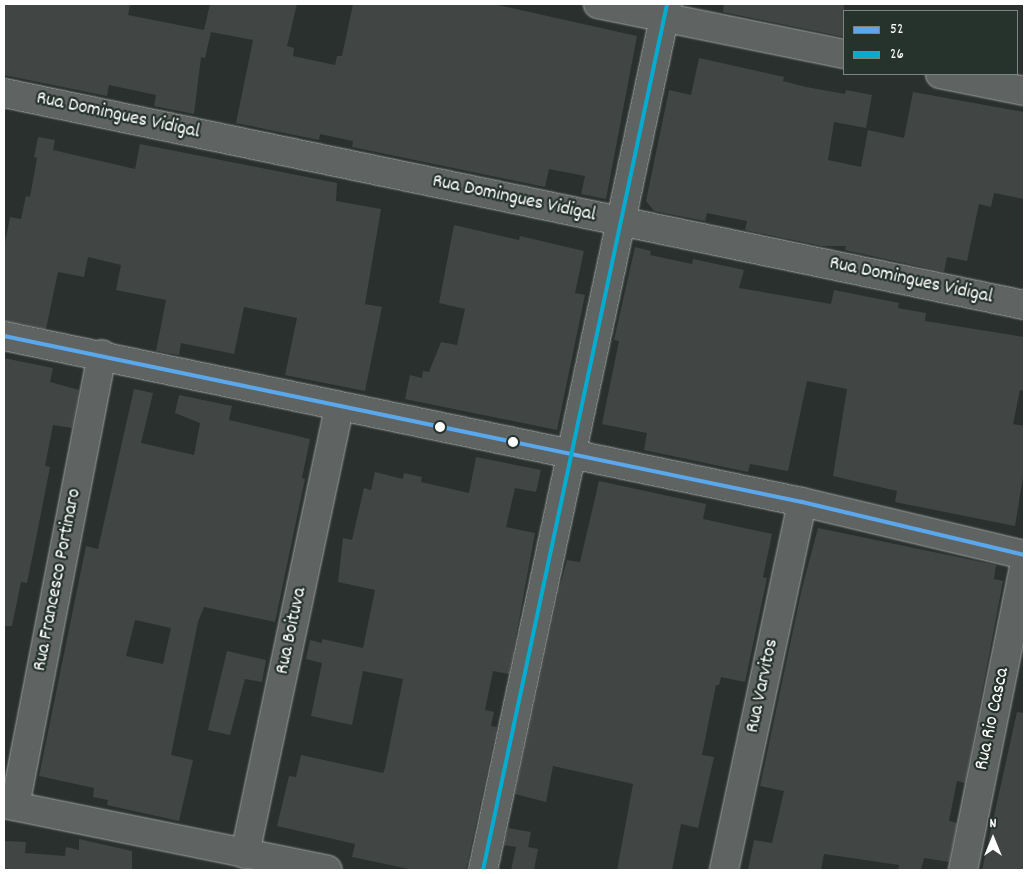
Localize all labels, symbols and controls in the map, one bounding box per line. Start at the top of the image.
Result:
legend [843,10,1018,75]
text: 52 [890,19,904,41]
text: 26 [890,44,904,66]
street label: Rua Domingues Vidigal [34,87,202,145]
street label: Rua Domingues Vidigal [430,170,598,228]
street label: Rua Domingues Vidigal [827,252,995,310]
unlabelled marker [435,422,445,432]
unlabelled marker [508,437,518,447]
street label: Rua Francesco Portinaro [29,487,87,673]
street label: Rua Boituva [271,585,313,677]
street label: Rua Varvitos [741,637,785,735]
street label: Rua Rio Casca [970,665,1016,773]
north arrow [968,814,1018,864]
text: N [990,814,996,834]

